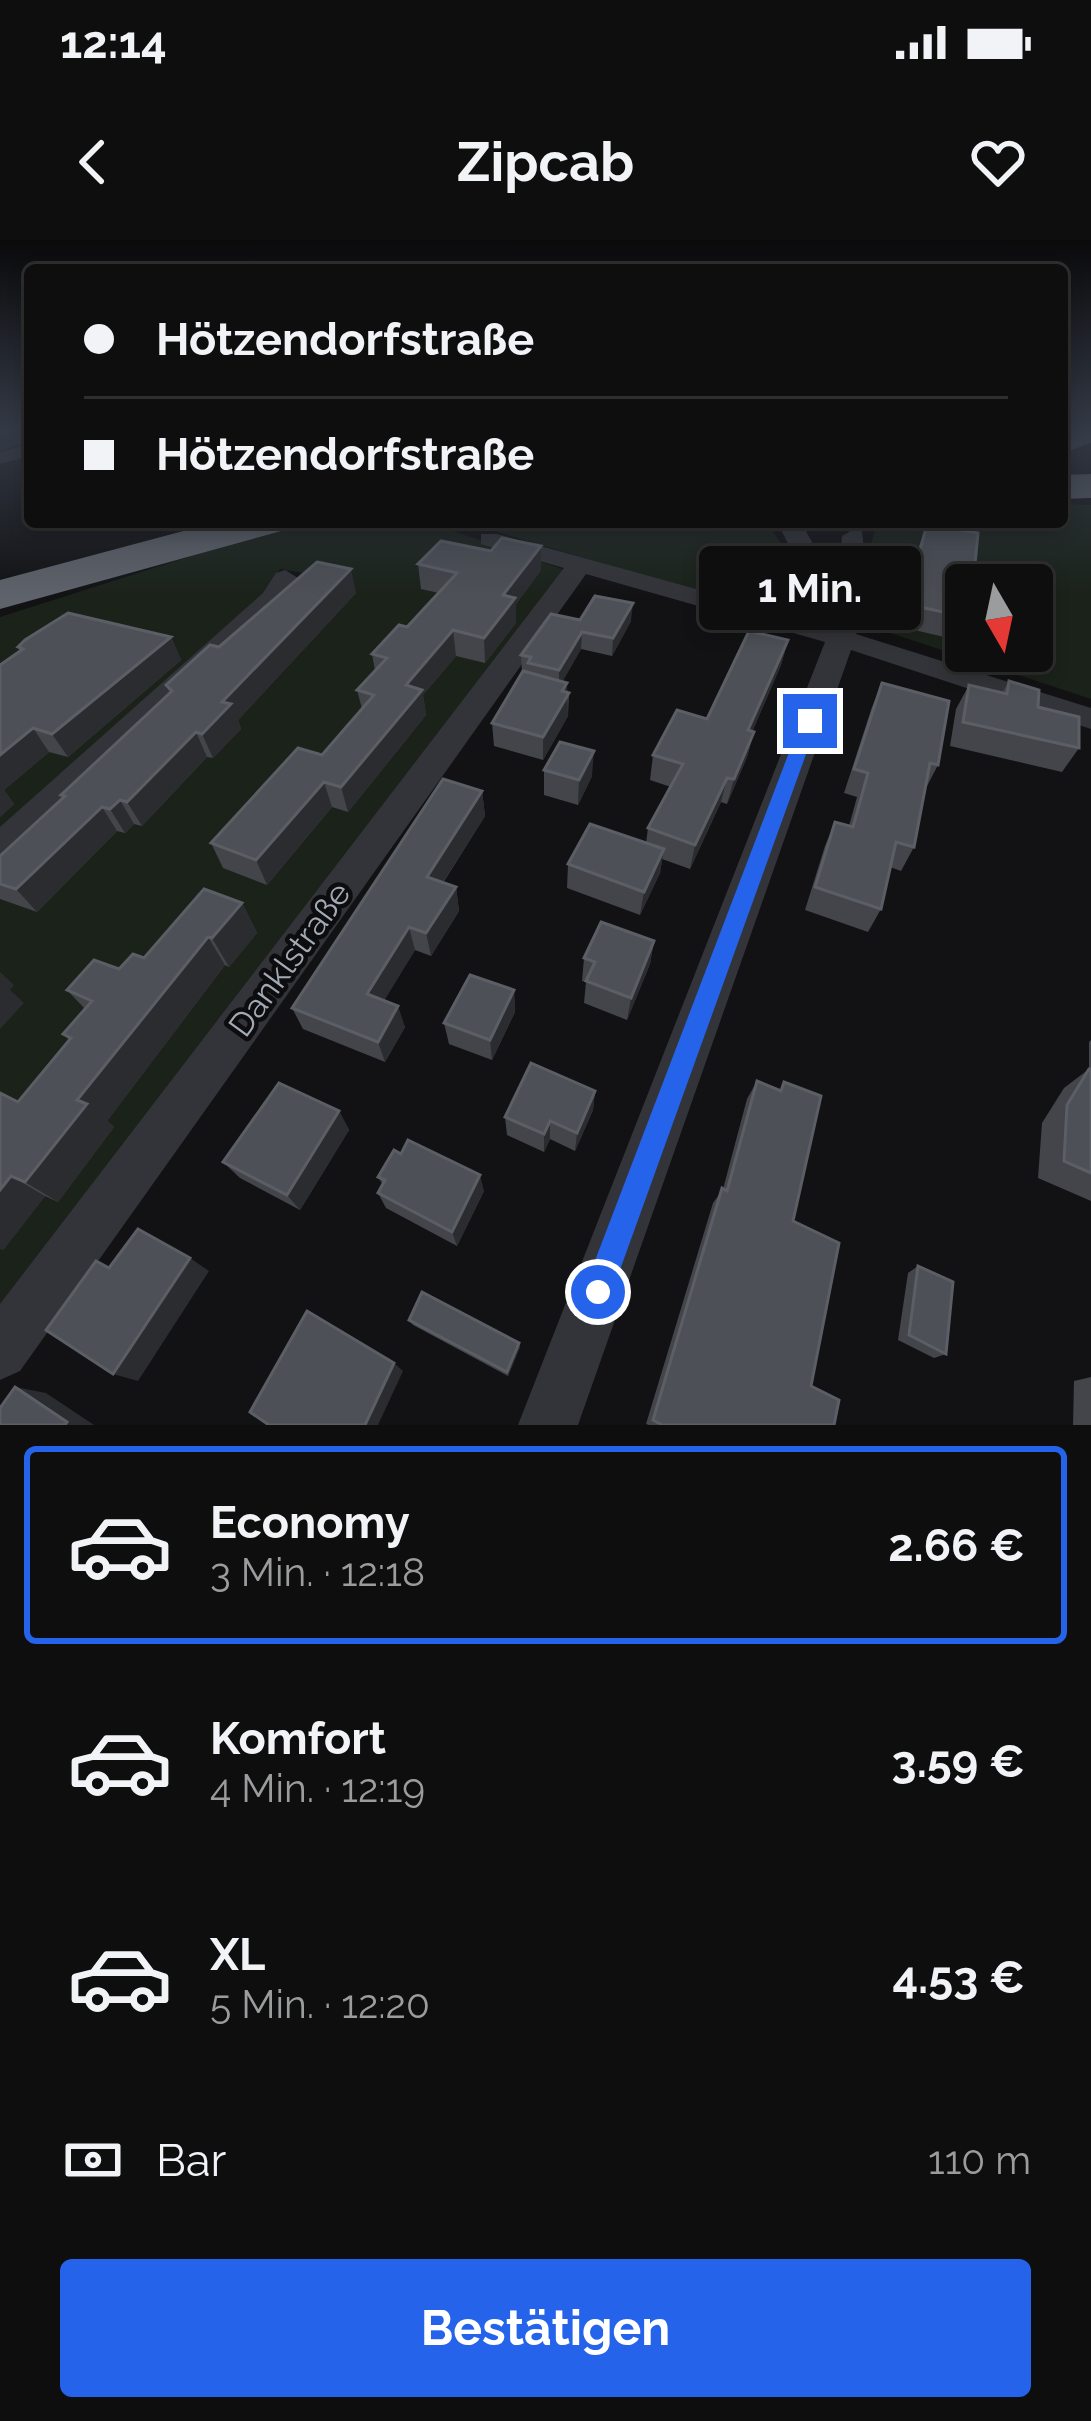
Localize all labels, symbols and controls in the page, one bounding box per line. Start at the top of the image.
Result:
text: 12:14 [60,16,167,69]
icon: back [60,129,126,195]
icon: heart [965,129,1031,195]
text: Zipcab [457,130,634,194]
text: Hötzendorfstraße [156,313,534,366]
text: Hötzendorfstraße [156,428,534,481]
callout: 1 Min. [699,547,921,631]
north arrow [945,564,1053,672]
map controls [945,564,1053,672]
text: 1 Min. [758,565,862,611]
route end [783,694,837,748]
street label: Danklstraße [220,875,358,1044]
route start [571,1265,625,1319]
icon: car [66,1491,174,1599]
text: Economy [210,1496,410,1549]
text: 2.66 € [888,1519,1025,1572]
text: 3 Min. · 12:18 [210,1549,425,1595]
icon: car [66,1707,174,1815]
text: Komfort [210,1712,386,1765]
text: 3.59 € [892,1735,1025,1788]
text: 4 Min. · 12:19 [210,1765,425,1811]
icon: car [66,1923,174,2031]
text: XL [210,1928,265,1981]
text: 4.53 € [892,1951,1025,2004]
text: 5 Min. · 12:20 [210,1981,430,2027]
icon: cash [60,2127,126,2193]
text: Bar [156,2134,226,2187]
text: 110 m [928,2137,1031,2183]
button: Bestätigen [60,2259,1031,2397]

